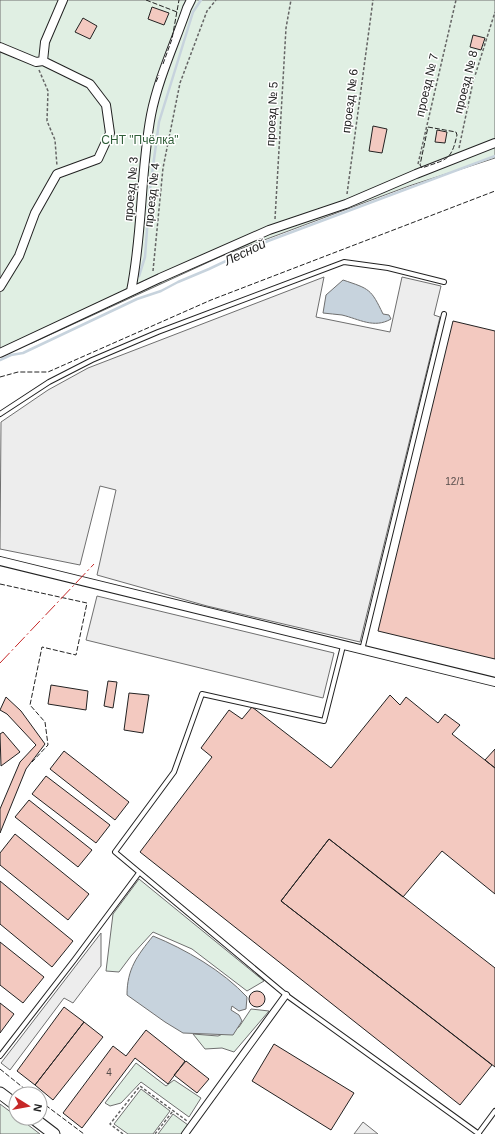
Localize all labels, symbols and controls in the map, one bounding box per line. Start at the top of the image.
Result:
street label: проезд № 8 [451,49,481,115]
street label: проезд № 7 [413,52,441,118]
street label: проезд № 6 [339,68,361,134]
street label: проезд № 5 [263,81,281,147]
park label: СНТ "Пчёлка" [101,133,179,147]
street label: проезд № 3 [121,156,141,222]
street label: проезд № 4 [142,162,162,228]
water label: Лесной [221,236,268,269]
house number: 12/1 [445,476,465,487]
house number: 4 [106,1067,112,1078]
north arrow [8,1086,48,1126]
text: N [31,1103,44,1113]

